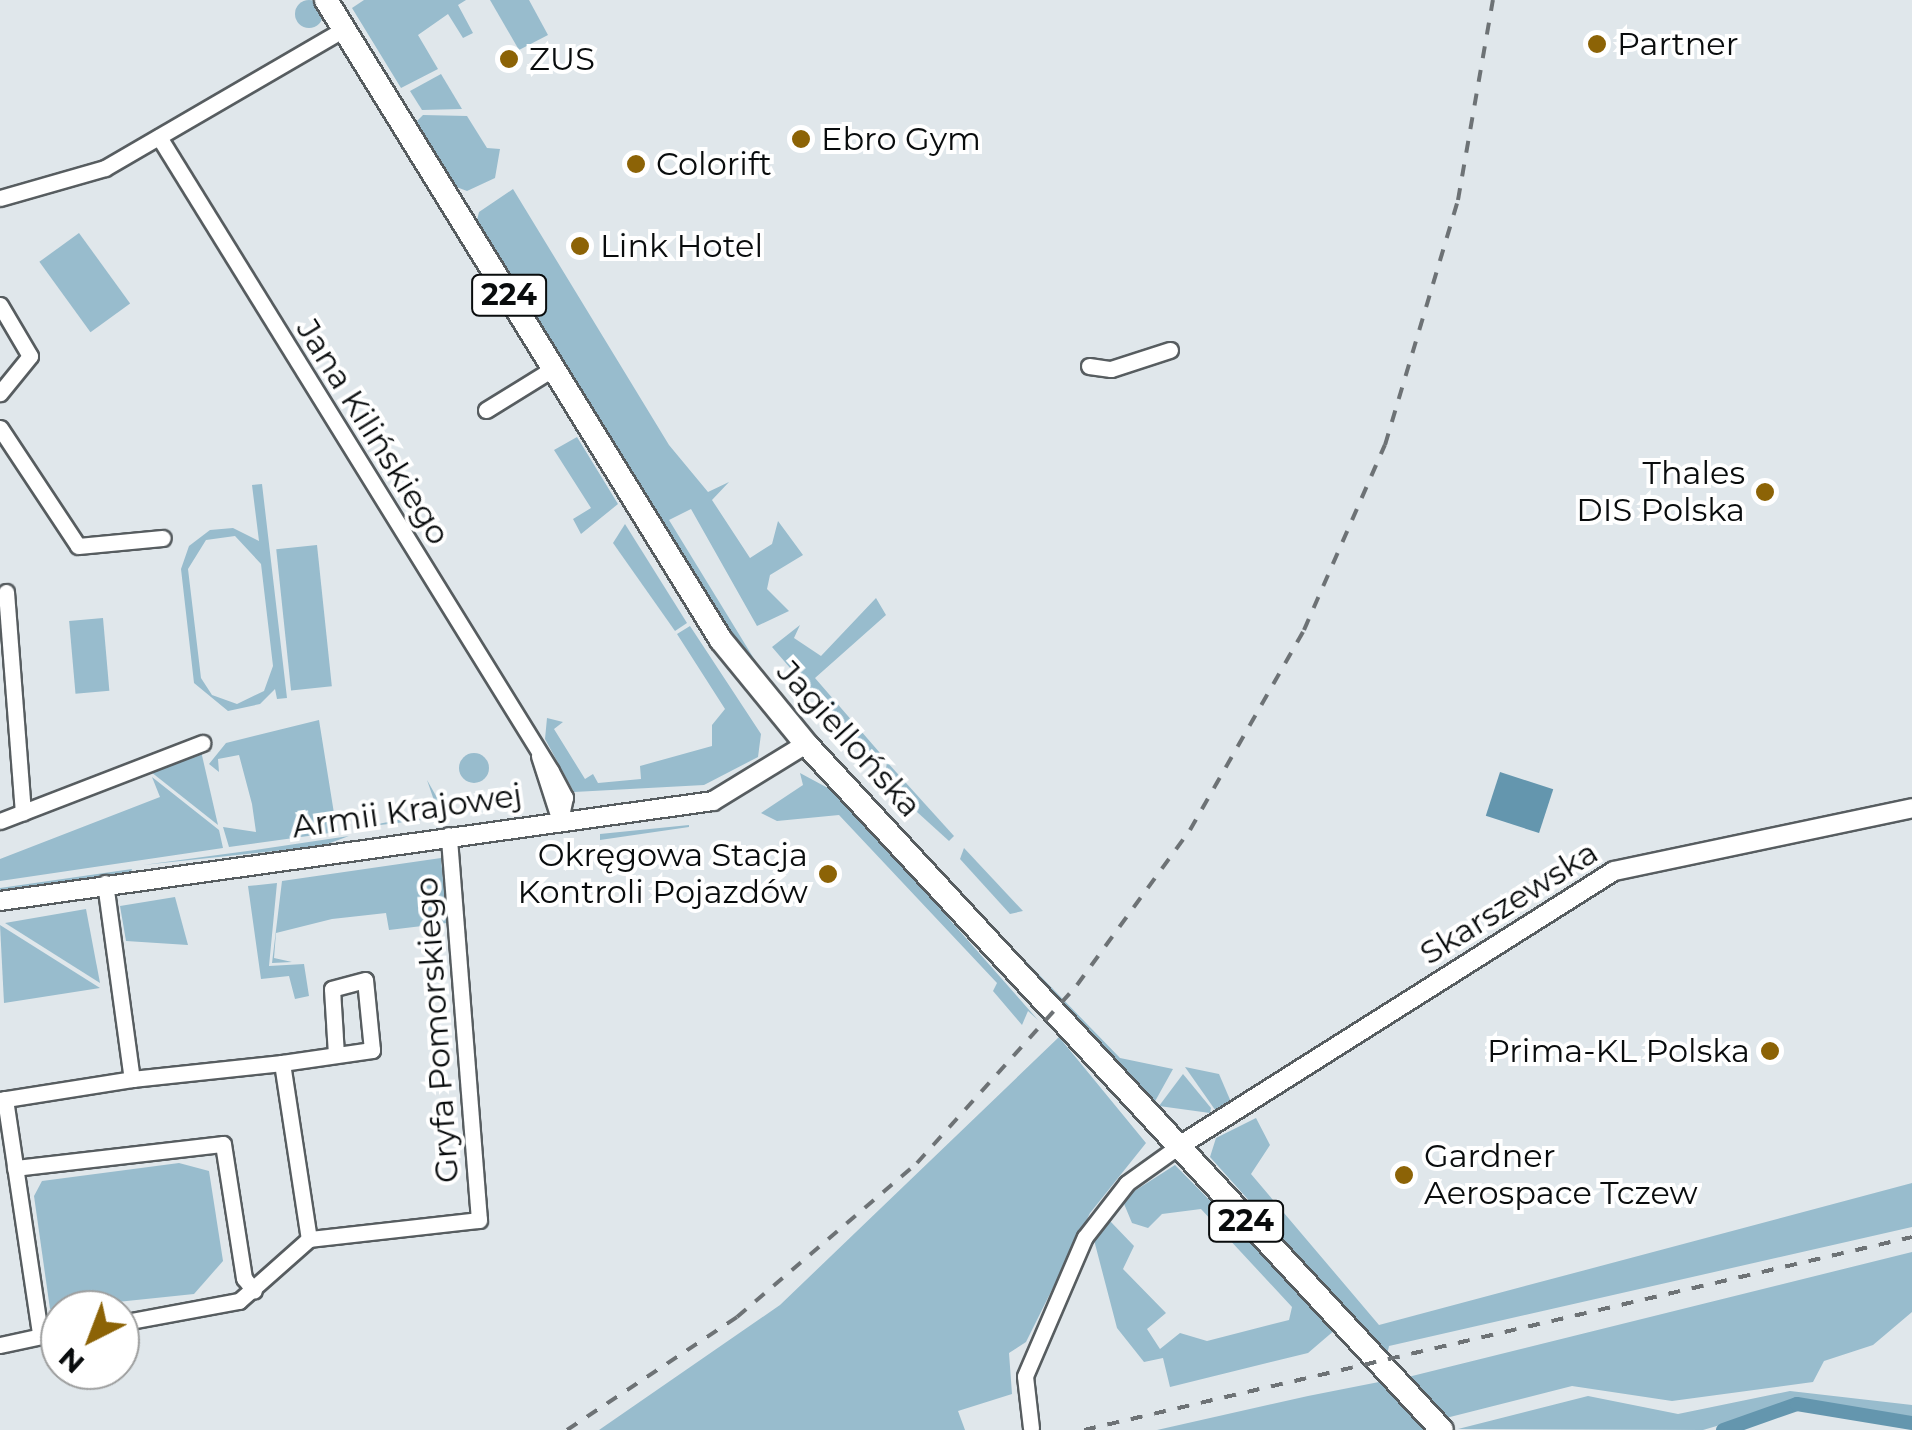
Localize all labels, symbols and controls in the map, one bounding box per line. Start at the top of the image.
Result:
place label: Partner [1617,25,1738,63]
marker: Partner [1586,33,1608,55]
place label: ZUS [529,40,595,78]
marker: ZUS [498,48,520,70]
place label: Ebro Gym [821,120,981,158]
marker: Ebro Gym [790,128,812,150]
place label: Colorift [656,145,772,183]
marker: Colorift [625,153,647,175]
place label: Link Hotel [600,227,763,265]
marker: Link Hotel [569,235,591,257]
road number: 224 [469,270,549,320]
street label: Jana Kilińskiego [288,312,458,552]
place label: Thales DIS Polska [1576,455,1745,530]
marker: Thales DIS Polska [1754,481,1776,503]
street label: Jagiellońska [769,653,929,825]
street label: Armii Krajowej [290,776,524,846]
street label: Skarszewska [1413,833,1605,973]
place label: Okręgowa Stacja Kontroli Pojazdów [518,837,808,912]
marker: Okręgowa Stacja Kontroli Pojazdów [817,863,839,885]
street label: Gryfa Pomorskiego [407,876,467,1184]
place label: Prima-KL Polska [1487,1032,1750,1070]
marker: Prima-KL Polska [1759,1040,1781,1062]
place label: Gardner Aerospace Tczew [1424,1138,1698,1213]
marker: Gardner Aerospace Tczew [1393,1164,1415,1186]
road number: 224 [1206,1196,1286,1246]
north arrow [40,1290,140,1390]
text: N [51,1341,91,1381]

